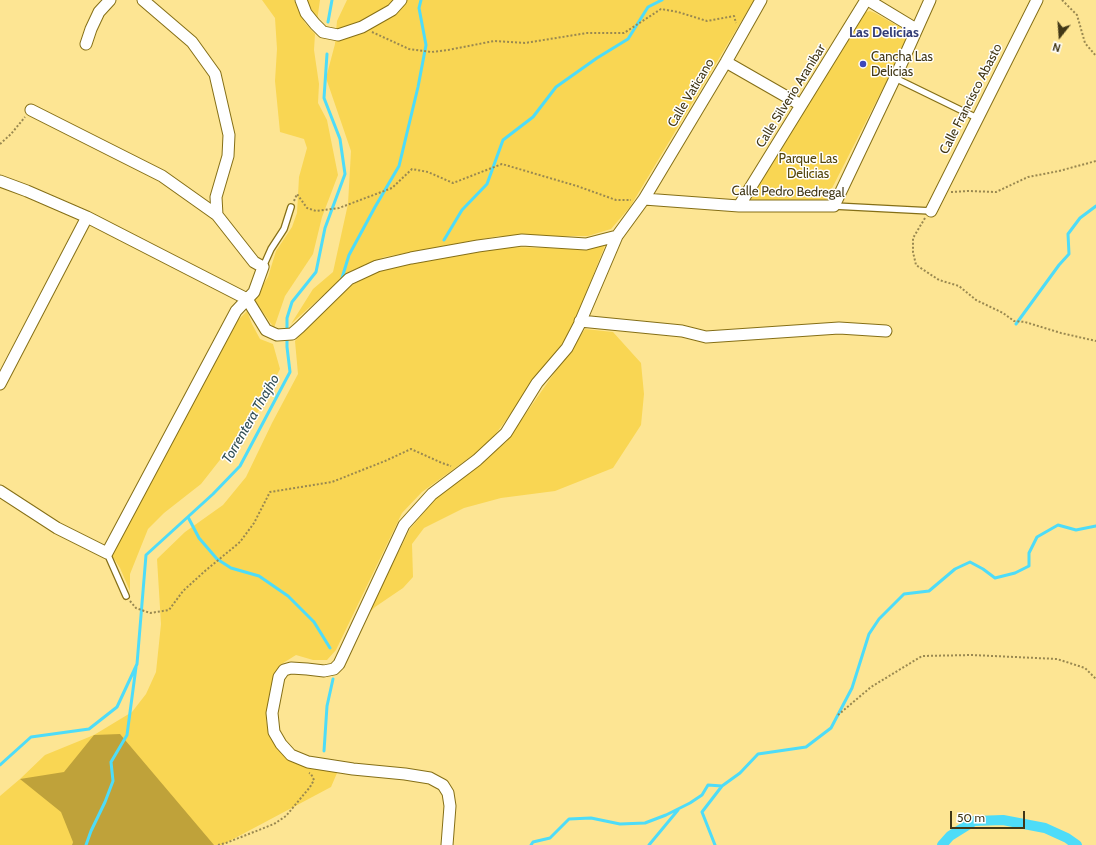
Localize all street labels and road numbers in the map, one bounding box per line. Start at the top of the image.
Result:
street label: Calle Silverio Aranibar [753,41,829,151]
street label: Calle Francisco Abasto [936,41,1006,157]
street label: Calle Vaticano [664,56,718,130]
street label: Calle Pedro Bedregal [731,183,845,201]

